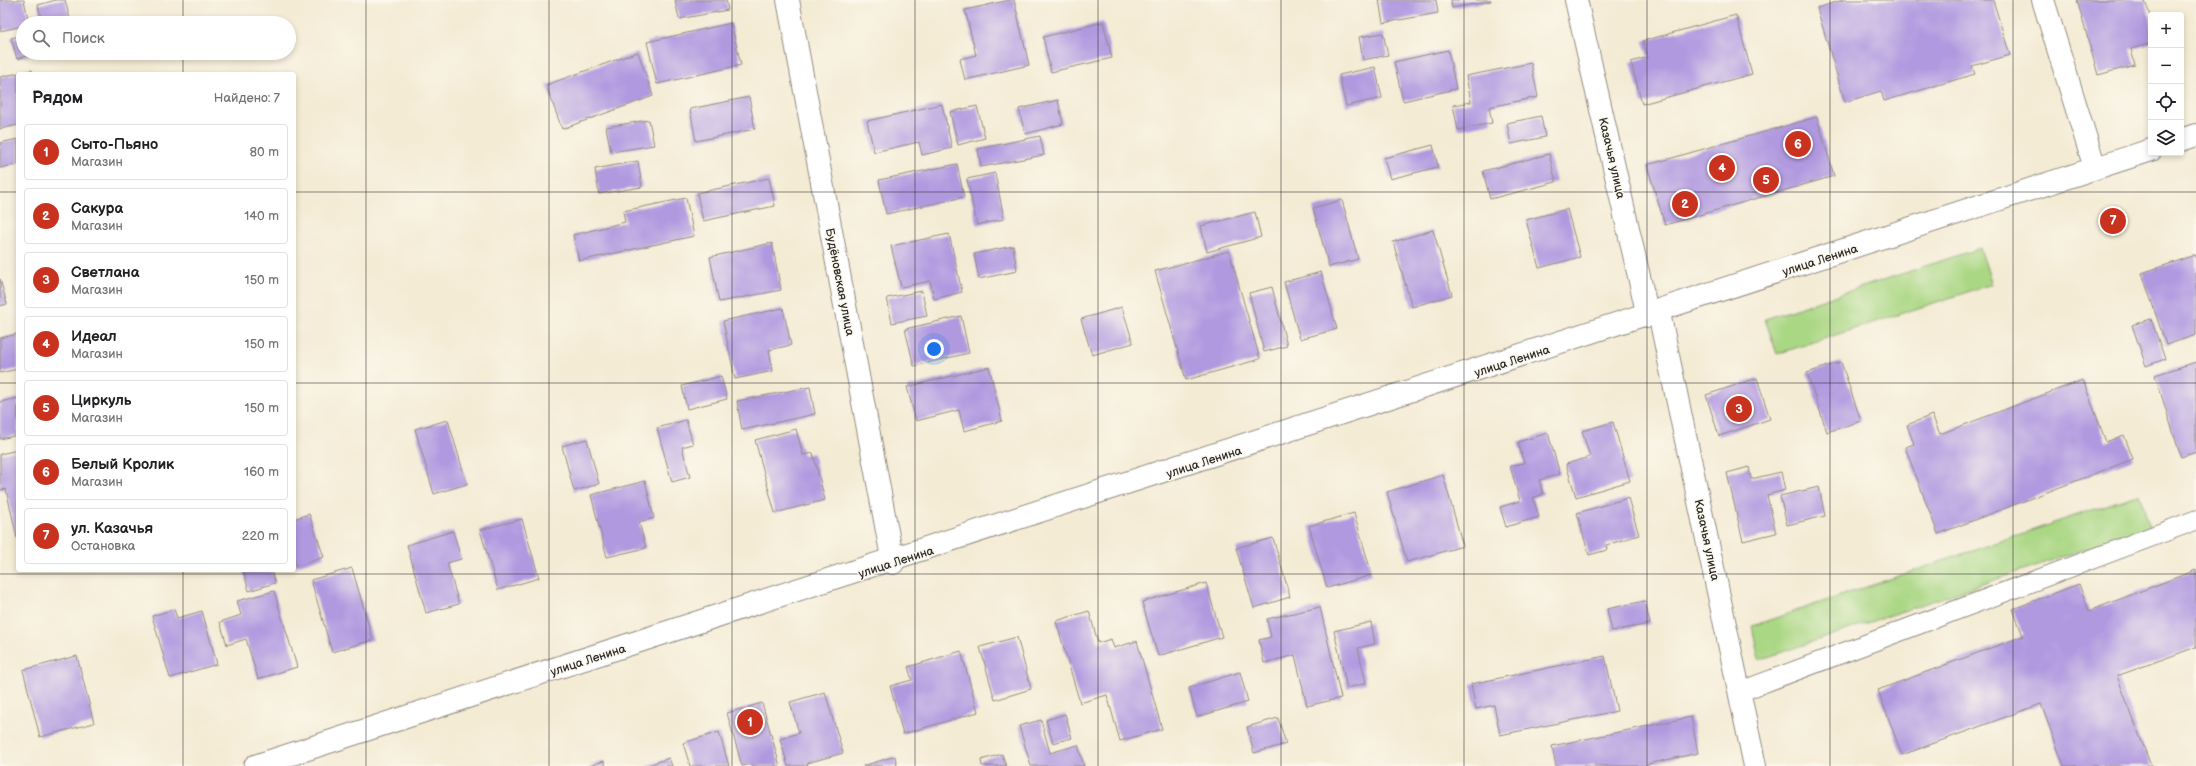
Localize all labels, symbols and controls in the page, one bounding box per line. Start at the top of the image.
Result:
map controls [2148,12,2184,156]
button: + [2148,12,2184,48]
search box [16,16,296,60]
icon: search [30,27,52,49]
text: Поиск [62,29,105,48]
button: − [2148,48,2184,84]
button: locate [2148,84,2184,120]
text: Рядом [32,88,83,108]
text: Найдено: 7 [214,90,280,106]
street label: Казачья улица [1595,116,1628,200]
button: layers [2148,120,2184,156]
pin: 6 [1785,129,1811,159]
text: Сыто-Пьяно [71,135,158,154]
text: 1 [43,144,49,160]
text: 80 m [250,144,279,160]
pin: 4 [1709,153,1735,183]
text: Магазин [71,154,123,170]
pin: 5 [1753,165,1779,195]
pin: 2 [1672,189,1698,219]
text: Сакура [71,199,123,218]
pin: 7 [2100,206,2126,236]
text: 2 [42,208,50,224]
text: 140 m [244,208,279,224]
text: Магазин [71,218,123,234]
street label: Будёновская улица [822,227,857,337]
street label: улица Ленина [1781,241,1860,280]
text: Светлана [71,263,139,282]
text: 3 [42,272,50,288]
text: 150 m [245,272,279,288]
text: Магазин [71,282,123,298]
text: Идеал [71,327,117,346]
text: 4 [42,336,50,352]
text: 150 m [245,336,279,352]
your location [924,339,944,359]
street label: улица Ленина [1473,342,1552,381]
text: Магазин [71,346,123,362]
text: Циркуль [71,391,131,410]
pin: 3 [1726,394,1752,424]
text: 5 [42,400,50,416]
text: 150 m [245,400,279,416]
text: Магазин [71,410,123,426]
street label: улица Ленина [1165,443,1244,482]
text: Белый Кролик [71,455,174,474]
text: 6 [42,464,50,480]
text: 160 m [244,464,279,480]
text: Магазин [71,474,123,490]
street label: Казачья улица [1691,498,1722,582]
text: ул. Казачья [71,519,153,538]
text: 7 [42,528,50,544]
text: 220 m [242,528,279,544]
text: Остановка [71,538,136,554]
street label: улица Ленина [857,543,936,582]
street label: улица Ленина [549,641,628,680]
pin: 1 [737,707,763,737]

